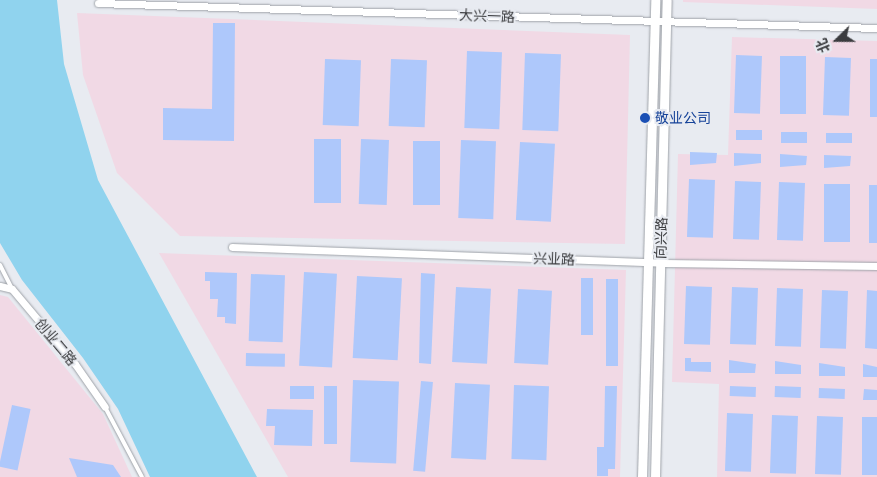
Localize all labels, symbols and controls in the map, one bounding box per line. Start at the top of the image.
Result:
street label: 大兴一路 [459,7,515,25]
north arrow [812,15,862,65]
text: 北 [812,36,833,55]
place label: 敬业公司 [655,110,711,126]
marker: 敬业公司 [639,112,651,124]
street label: 向兴路 [652,217,670,259]
street label: 兴业路 [533,250,575,268]
street label: 创业二路 [32,315,80,369]

